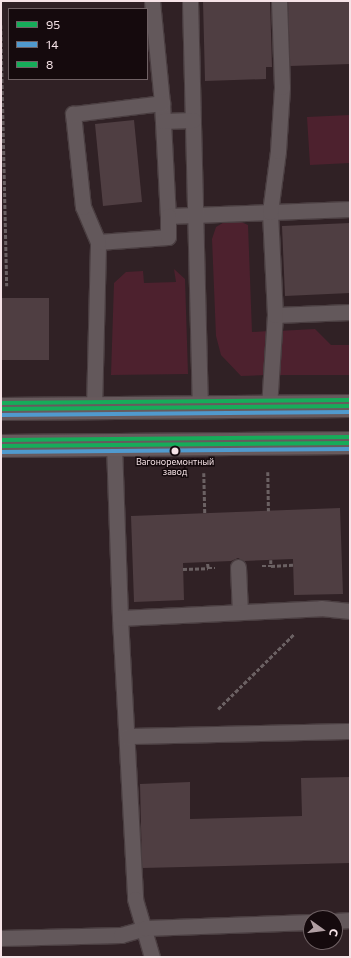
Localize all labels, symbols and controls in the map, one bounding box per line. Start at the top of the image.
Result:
legend [8,8,148,80]
text: 95 [46,17,60,31]
text: 14 [46,37,58,51]
text: 8 [46,57,53,71]
marker: Вагоноремонтный завод [170,446,180,456]
place label: Вагоноремонтный завод [136,457,214,478]
north arrow [303,910,343,950]
text: С [327,928,341,938]

